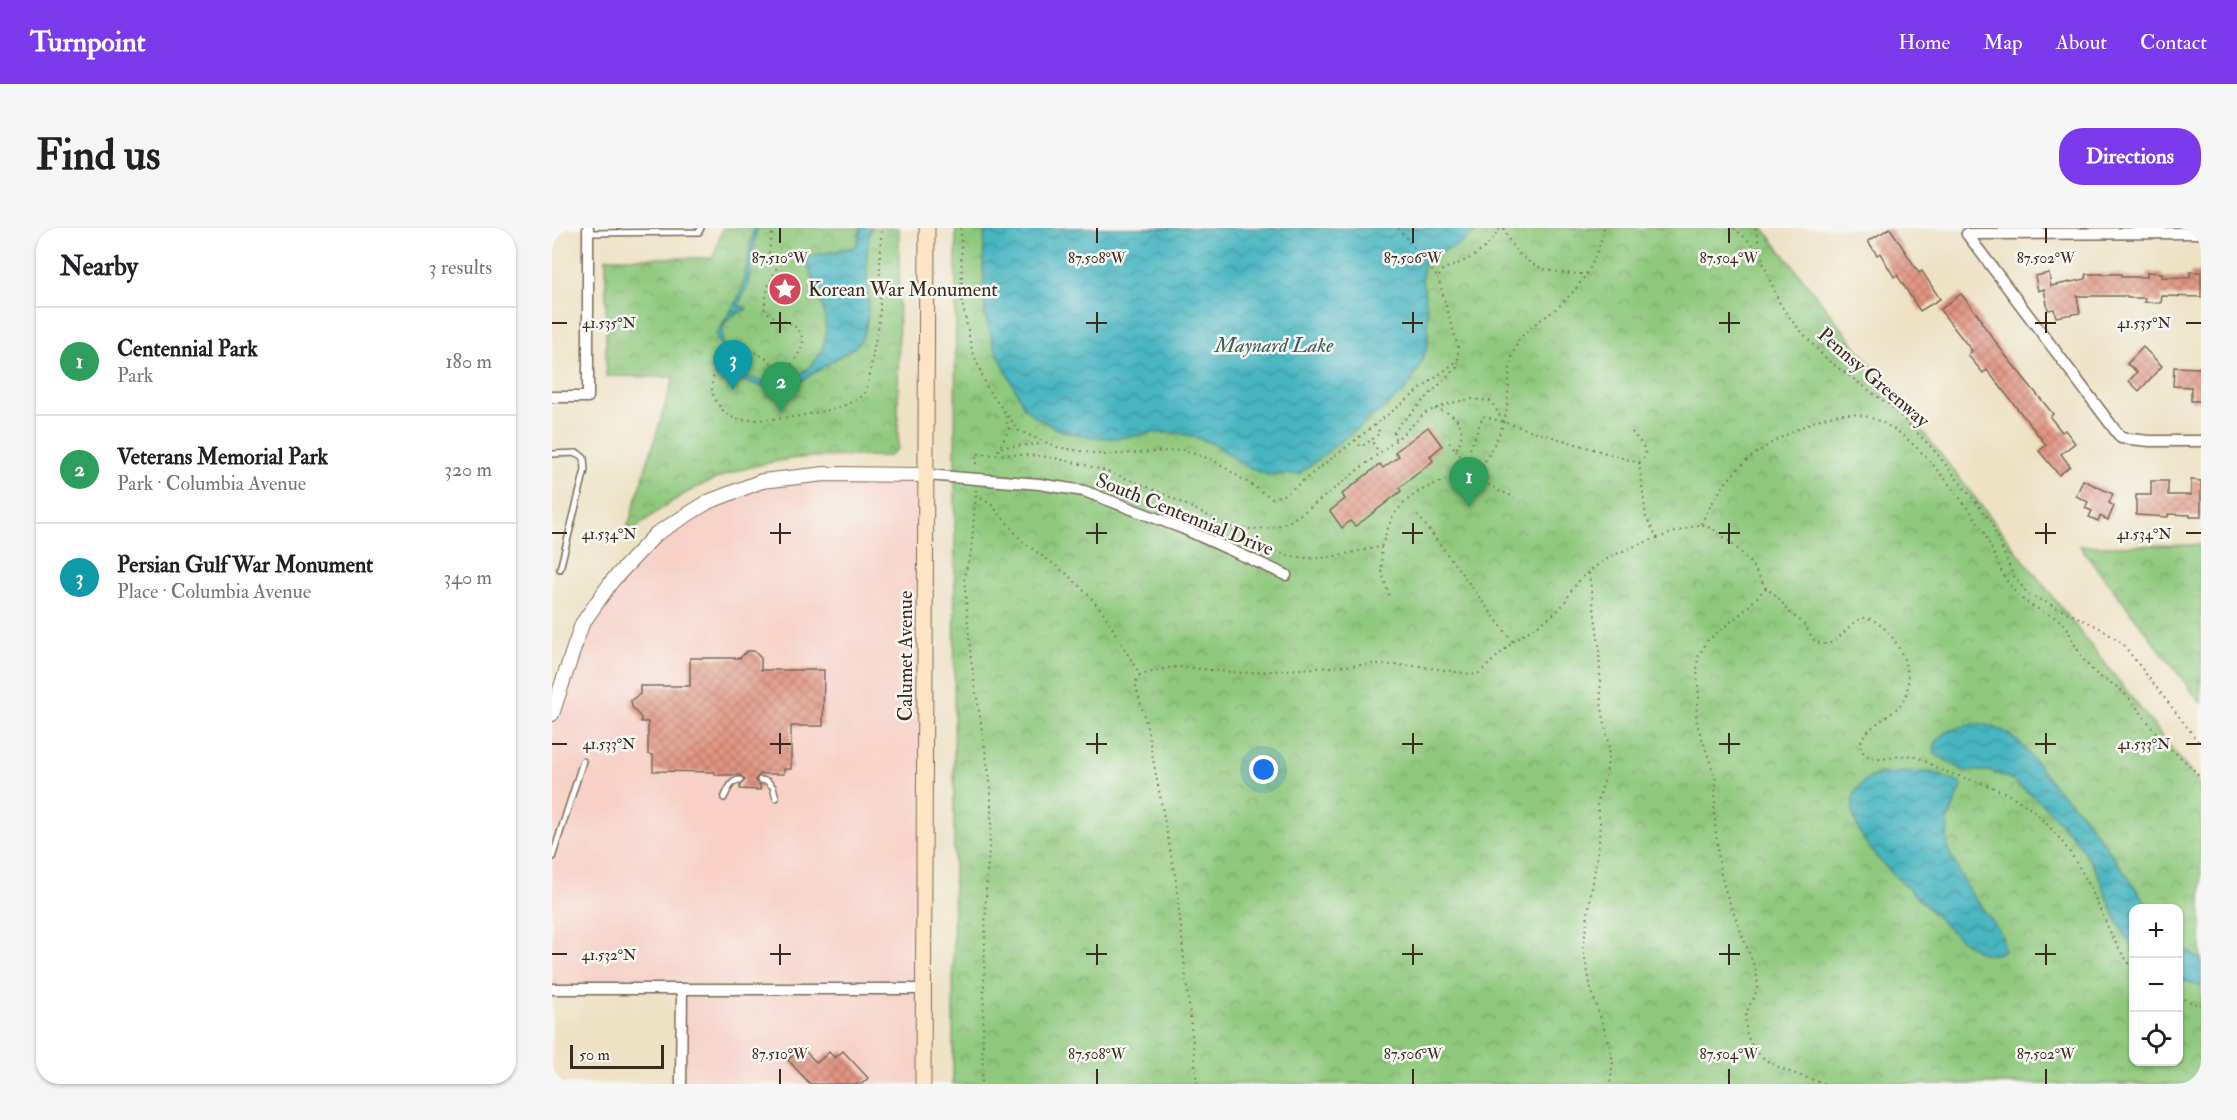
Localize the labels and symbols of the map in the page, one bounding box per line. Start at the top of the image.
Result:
text: 87.510°W [752,249,809,268]
text: 87.508°W [1068,249,1127,268]
text: 87.506°W [1384,249,1443,268]
text: 87.504°W [1699,249,1759,268]
text: 87.502°W [2017,249,2076,268]
place icon: Korean War Monument [767,271,803,307]
place label: Korean War Monument [808,277,998,302]
text: 41.535°N [582,314,636,333]
text: 41.535°N [2117,314,2171,333]
street label: Pennsy Greenway [1813,322,1936,434]
water label: Maynard Lake [1213,332,1334,359]
pin: 3 [714,340,753,390]
pin: 2 [762,362,800,412]
pin: 1 [1450,458,1488,507]
street label: South Centennial Drive [1092,467,1277,562]
text: 41.534°N [581,525,637,544]
text: 41.534°N [2116,525,2172,544]
street label: Calumet Avenue [893,591,918,721]
text: 41.533°N [583,735,636,754]
text: 41.533°N [2118,735,2171,754]
your location [1249,755,1278,784]
text: 41.532°N [582,946,637,965]
scale bar [570,1042,664,1070]
text: 87.510°W [752,1045,809,1064]
text: 87.508°W [1068,1045,1127,1064]
text: 87.506°W [1384,1045,1443,1064]
text: 87.504°W [1699,1045,1759,1064]
text: 87.502°W [2017,1045,2076,1064]

